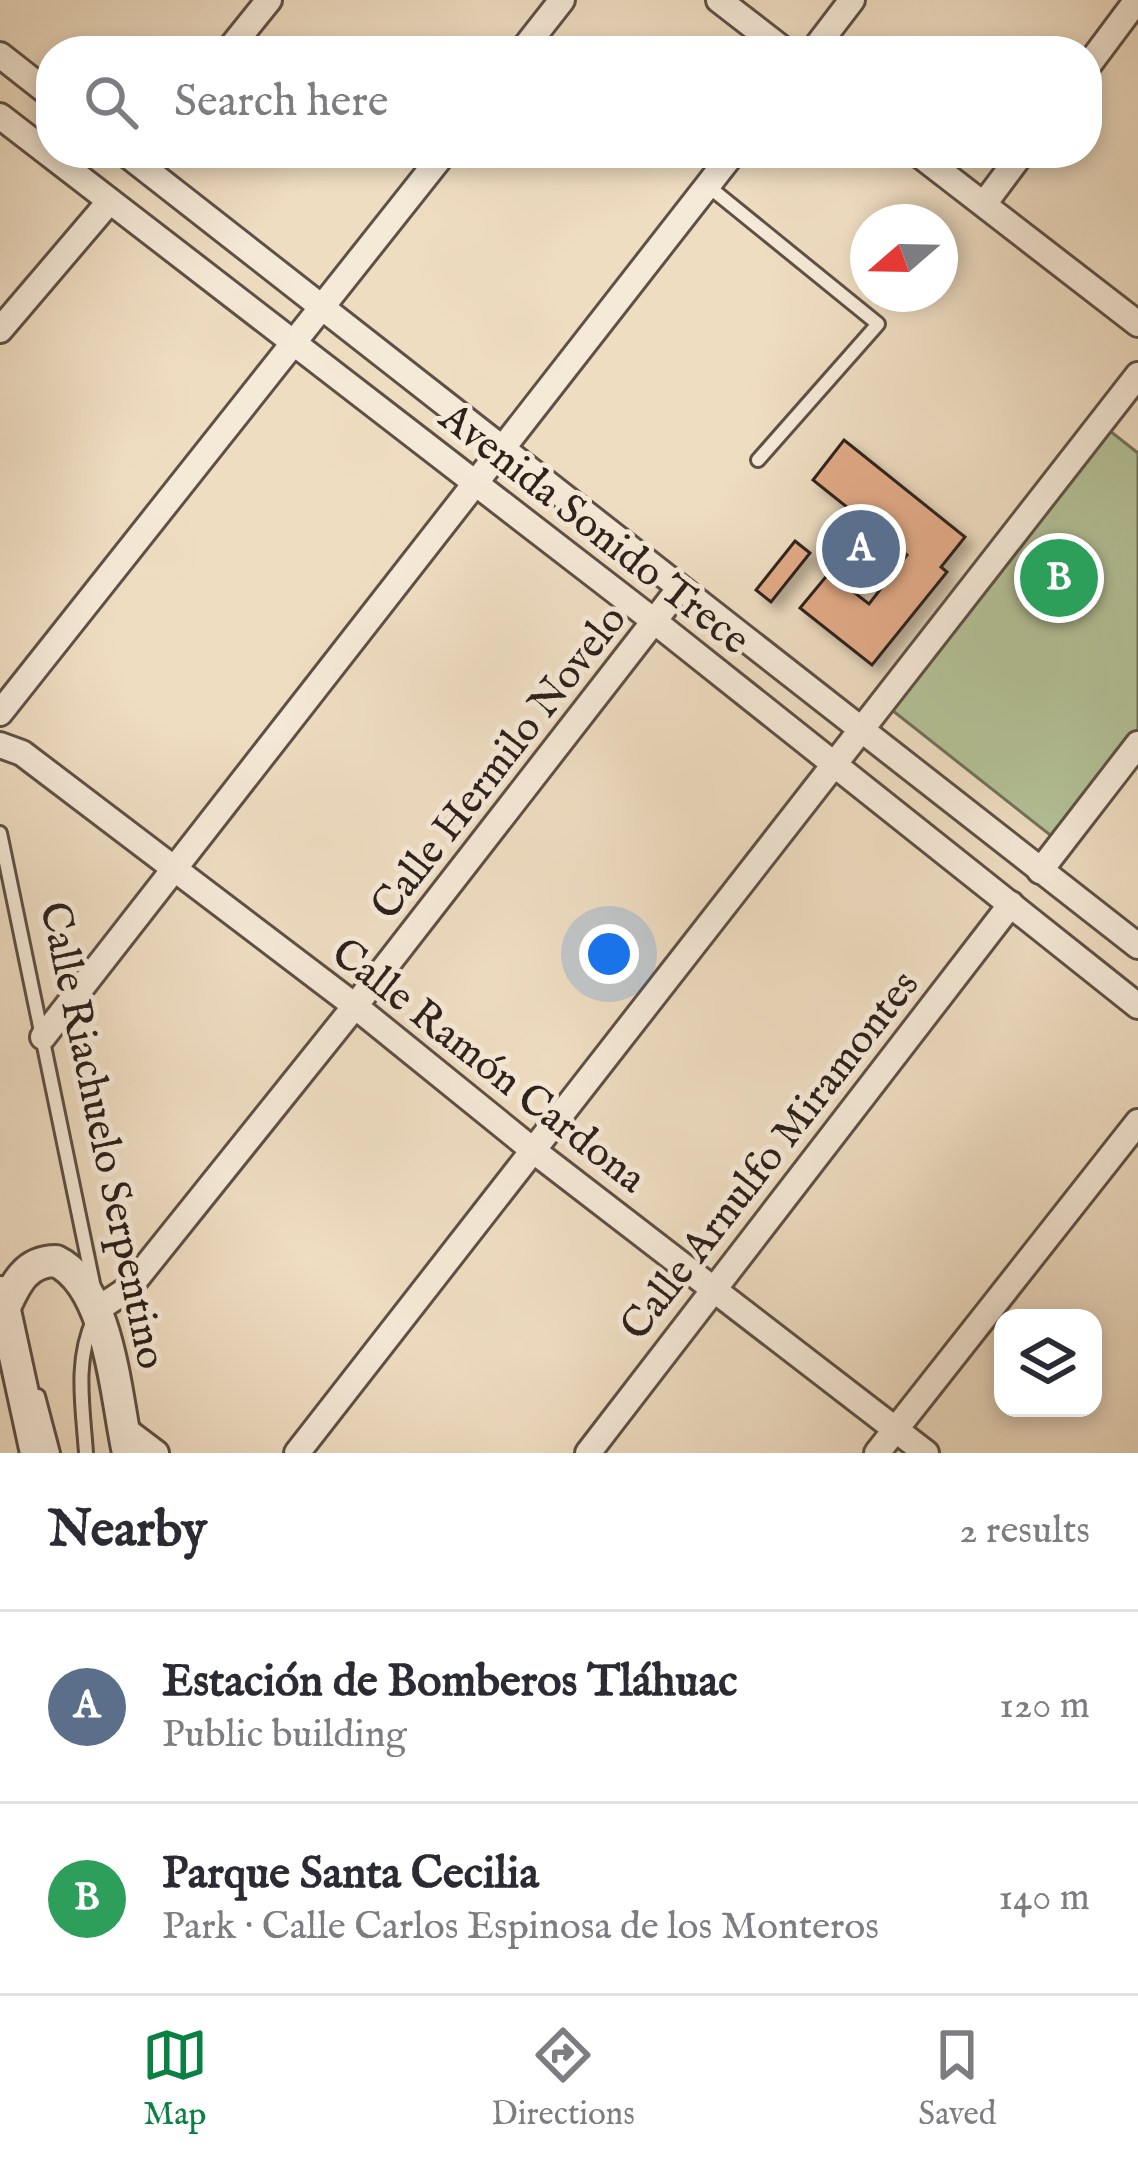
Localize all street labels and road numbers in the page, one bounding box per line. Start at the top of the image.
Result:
street label: Avenida Sonido Trece [427,391,760,667]
street label: Calle Hermilo Novelo [360,595,639,931]
street label: Calle Riachuelo Serpentino [26,897,177,1374]
street label: Calle Ramón Cardona [320,927,656,1207]
street label: Calle Arnulfo Miramontes [610,960,932,1352]

